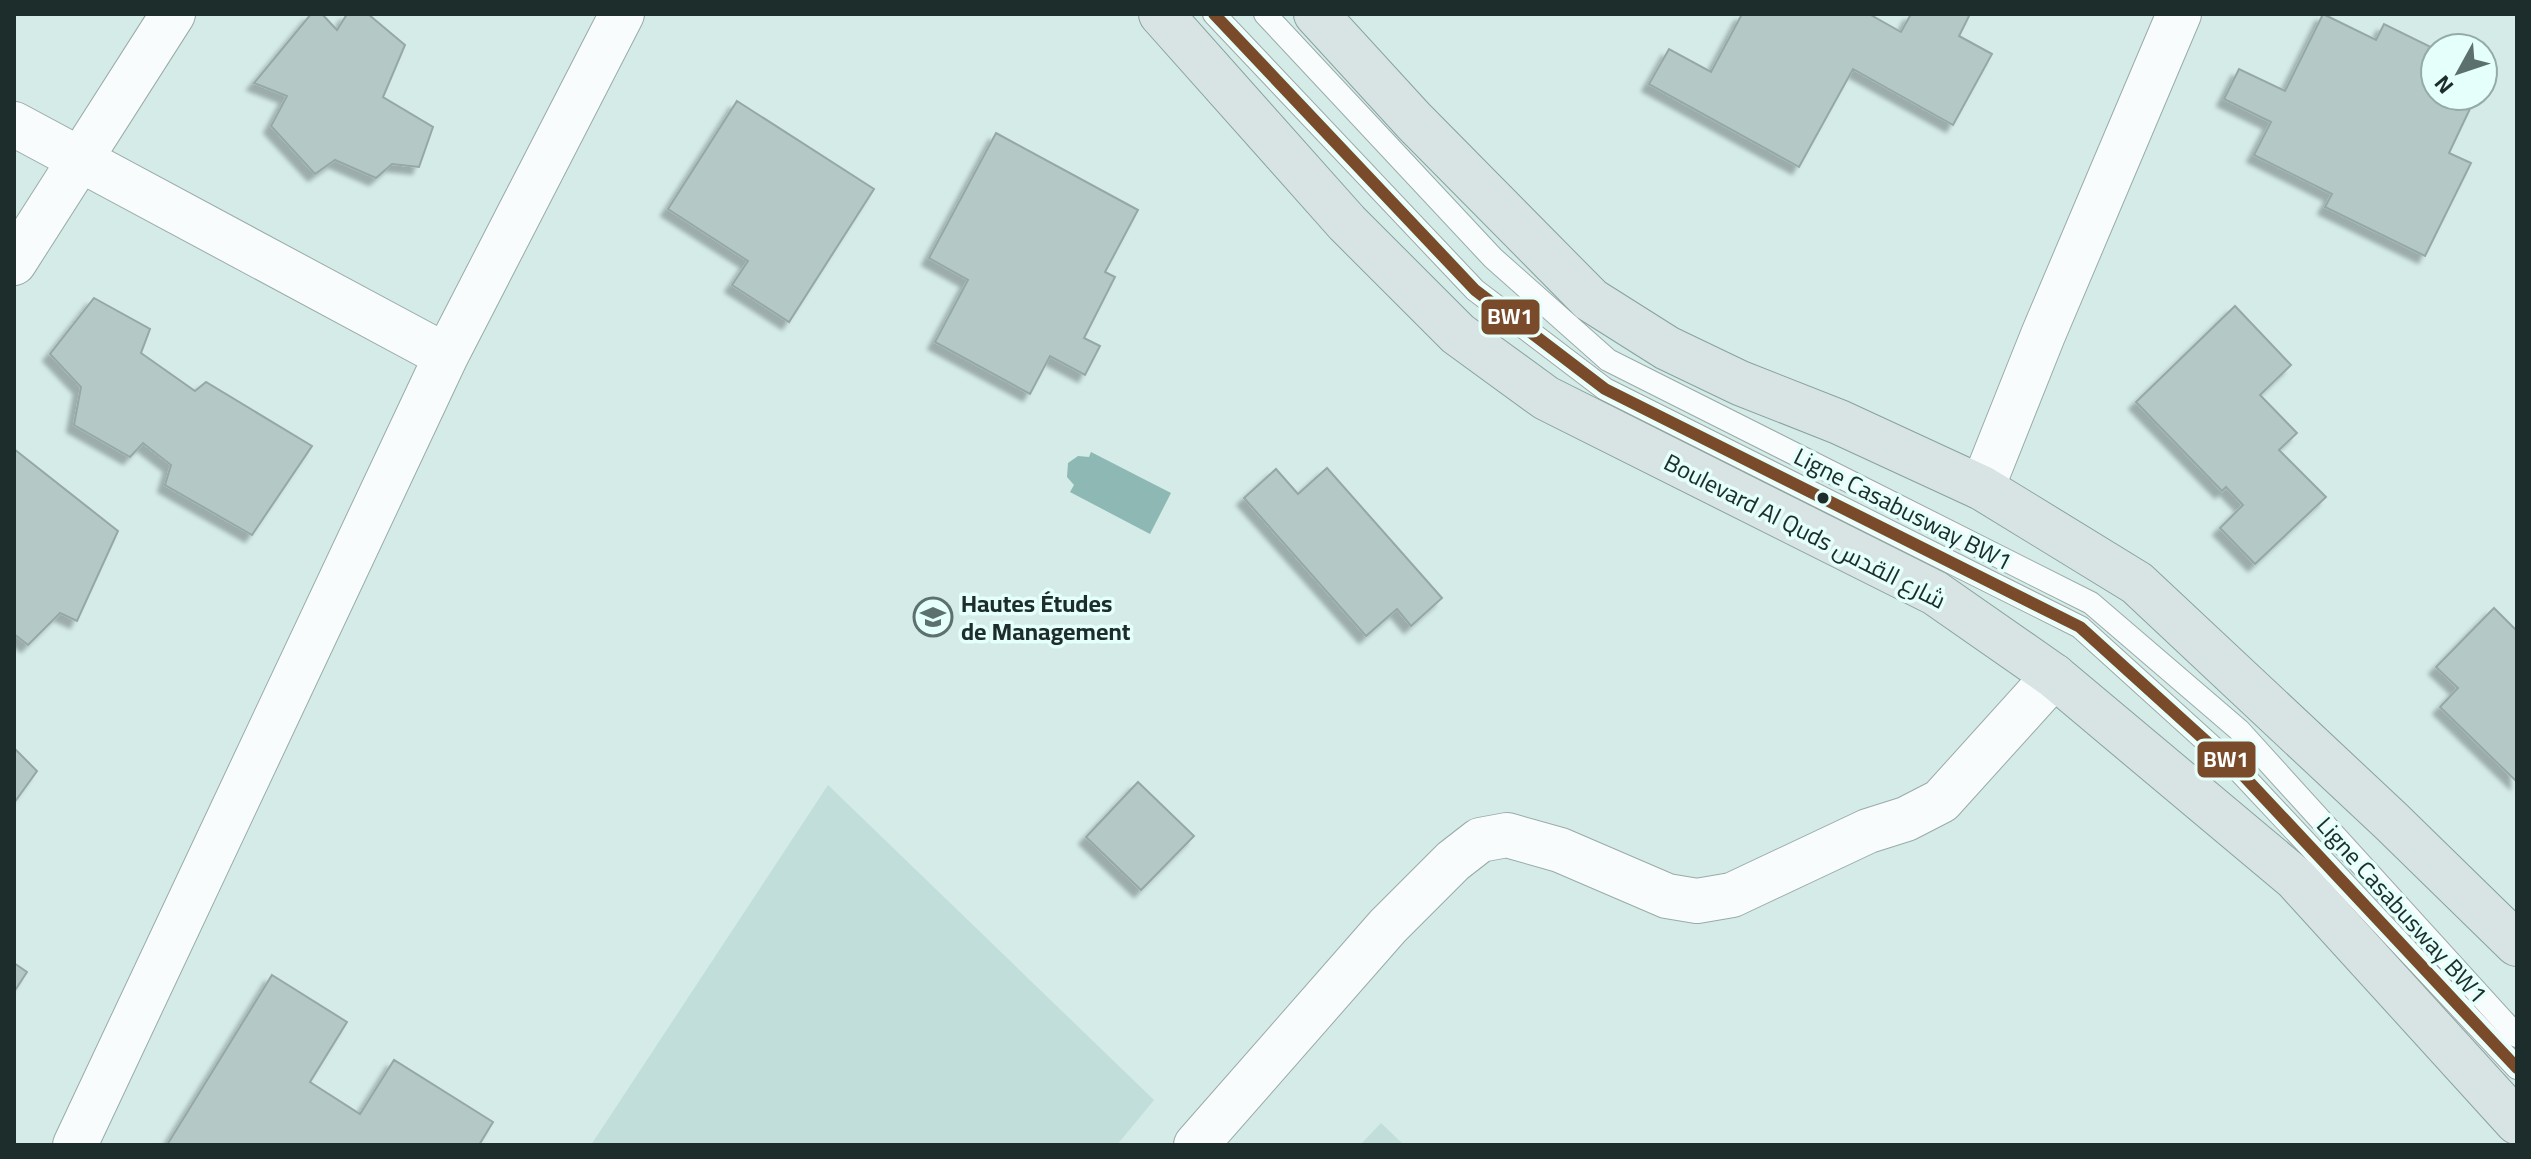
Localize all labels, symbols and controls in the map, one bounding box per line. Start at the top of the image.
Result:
north arrow [2419,32,2499,112]
text: N [2423,66,2465,104]
text: BW1 [1487,295,1533,337]
line badge: BW1 [1480,298,1541,336]
street label: Ligne Casabusway BW1 [1786,434,2020,584]
street label: Boulevard Al Quds شارع القدس [1656,440,1954,622]
unlabelled marker [1815,490,1831,506]
place label: Hautes Études de Management [961,581,1131,654]
school or university icon: Hautes Études de Management [912,596,954,638]
text: BW1 [2203,738,2249,780]
line badge: BW1 [2196,740,2257,779]
street label: Ligne Casabusway BW1 [2305,806,2499,1014]

